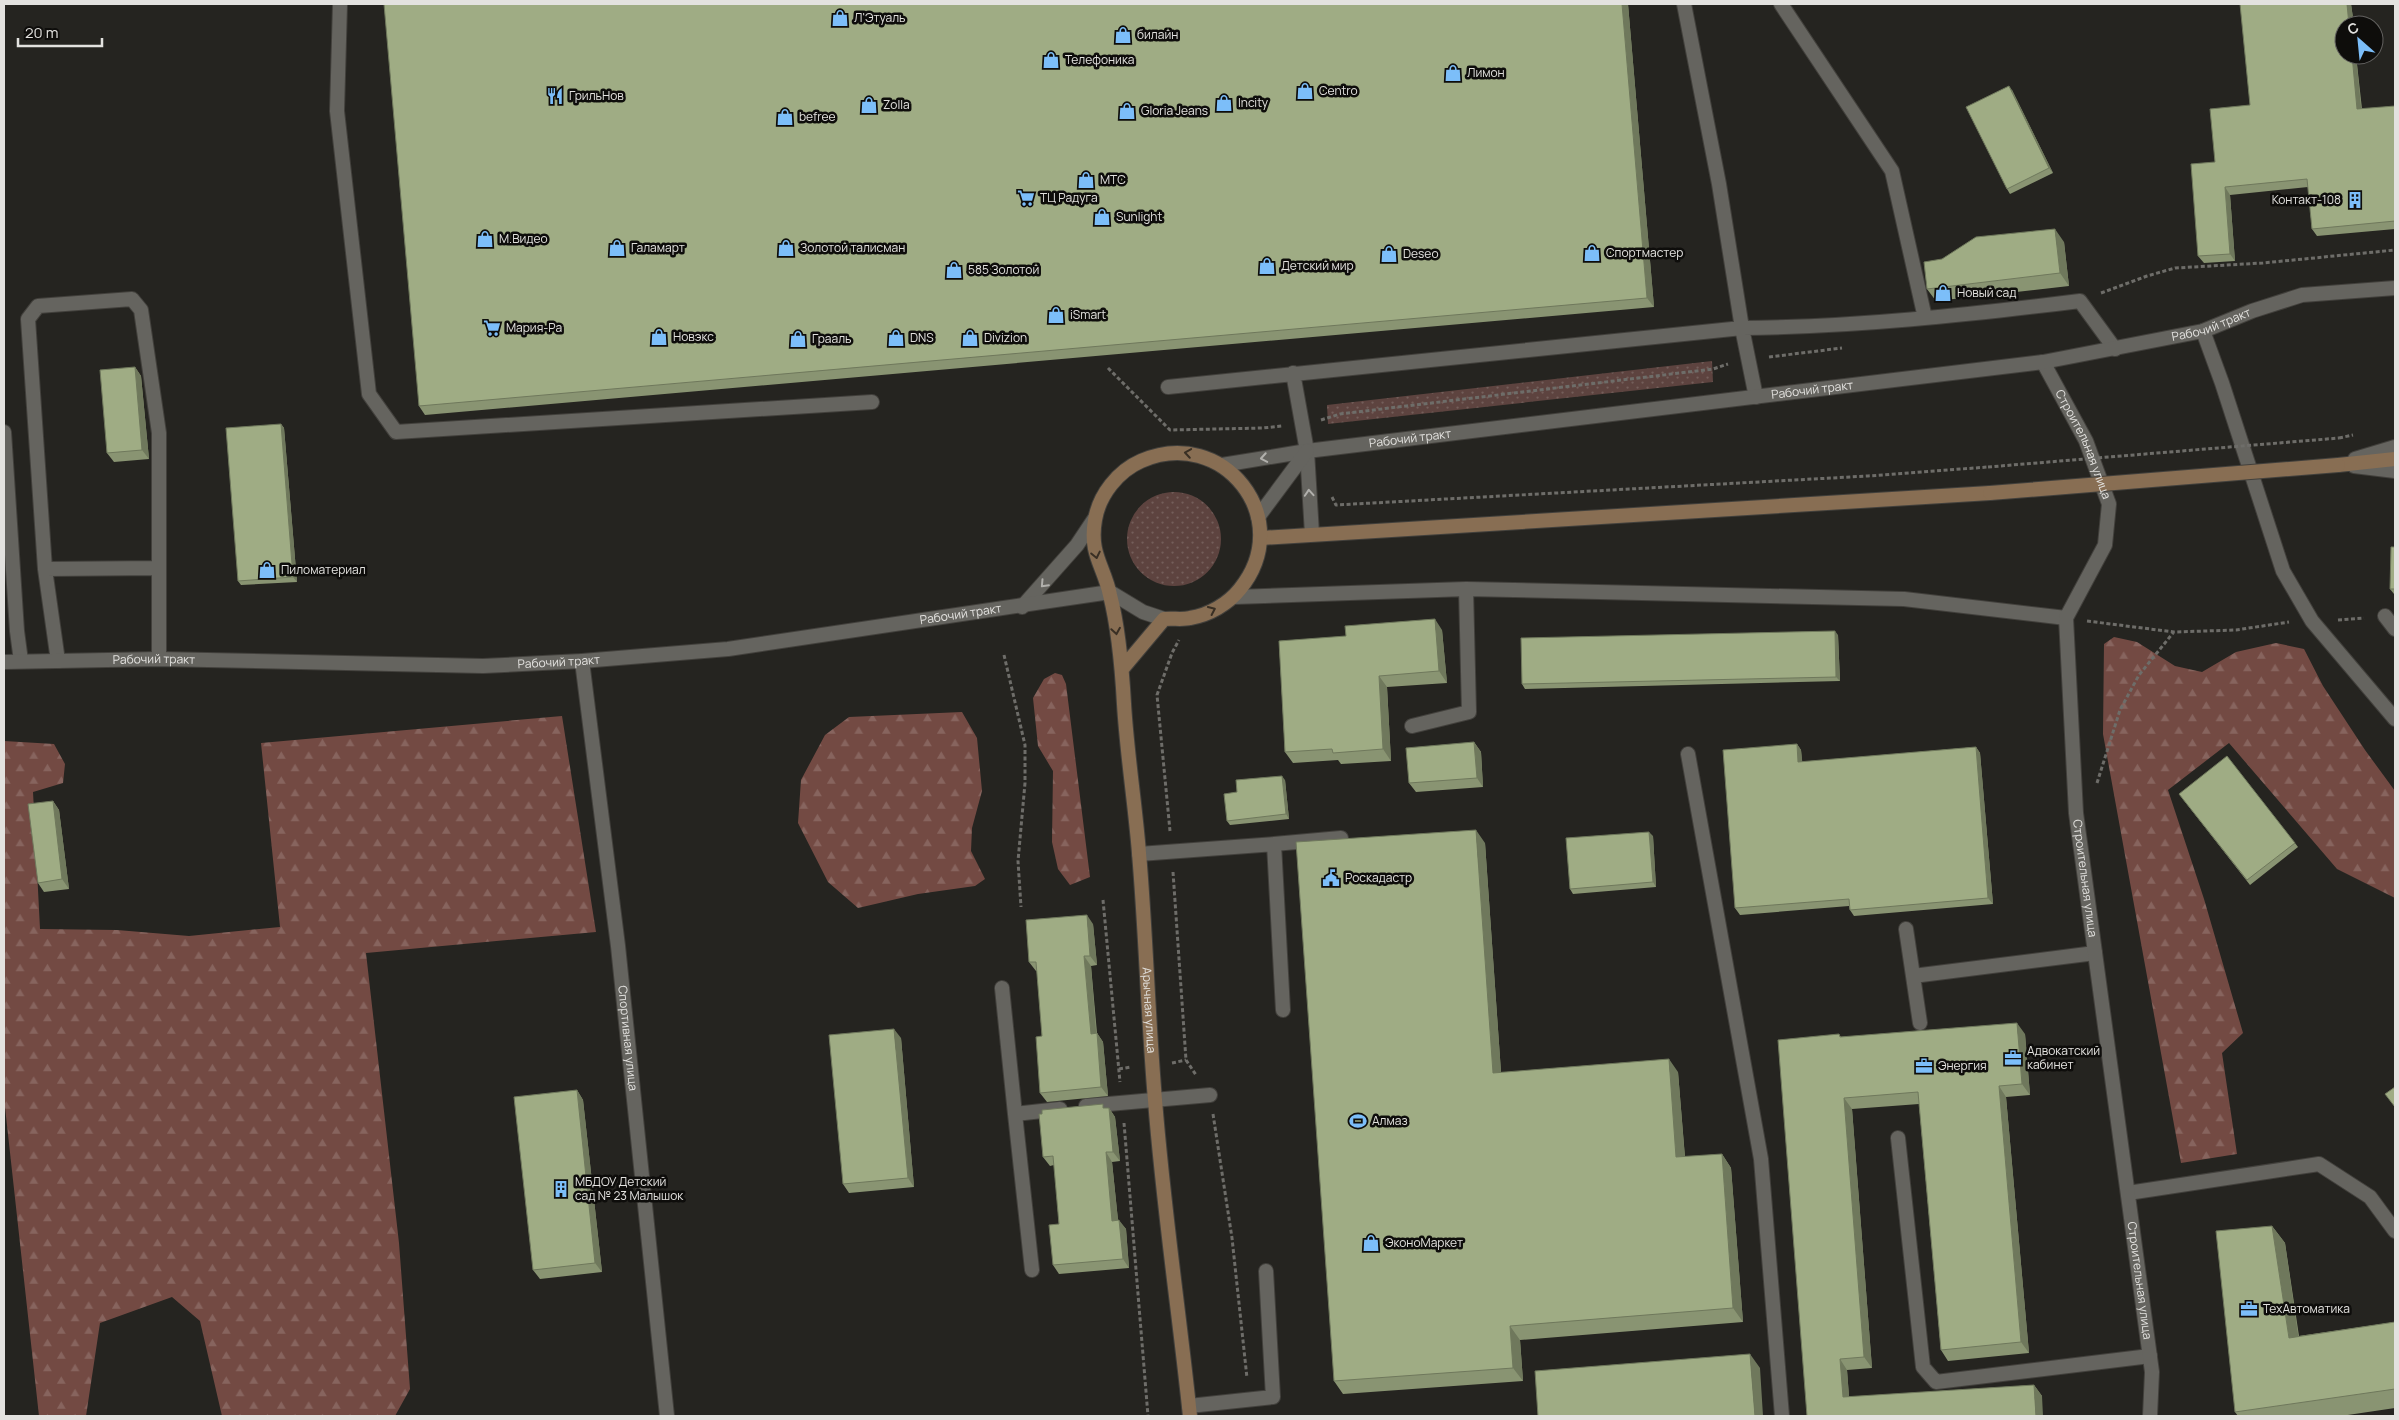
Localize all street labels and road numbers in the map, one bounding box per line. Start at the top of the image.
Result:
street label: Рабочий тракт [2170,303,2253,345]
street label: Рабочий тракт [1770,376,1854,403]
street label: Строительная улица [2052,386,2116,501]
street label: Рабочий тракт [1368,425,1452,451]
street label: Рабочий тракт [919,599,1003,628]
street label: Рабочий тракт [113,650,195,668]
street label: Рабочий тракт [517,651,601,672]
street label: Строительная улица [2069,818,2102,938]
street label: Арычная улица [1139,967,1160,1054]
street label: Спортивная улица [614,985,642,1092]
street label: Строительная улица [2124,1220,2156,1340]

